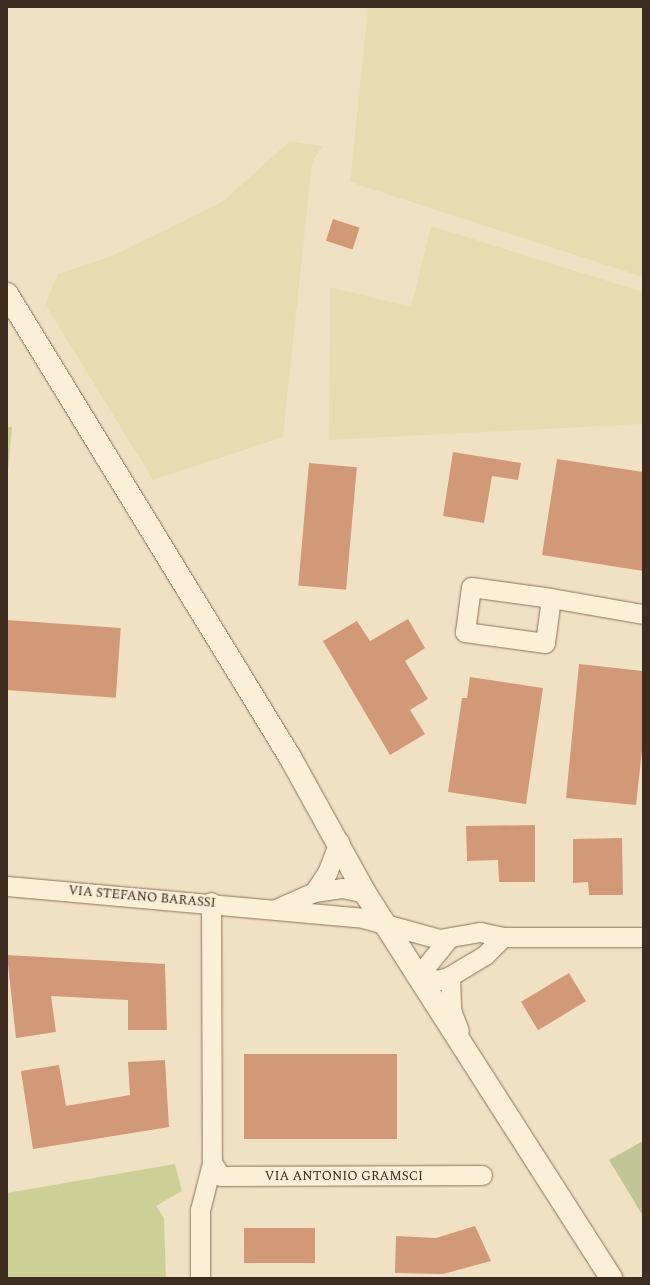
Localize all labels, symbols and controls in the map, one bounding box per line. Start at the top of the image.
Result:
street label: VIA STEFANO BARASSI [68,883,216,911]
street label: VIA ANTONIO GRAMSCI [265,1168,423,1184]

